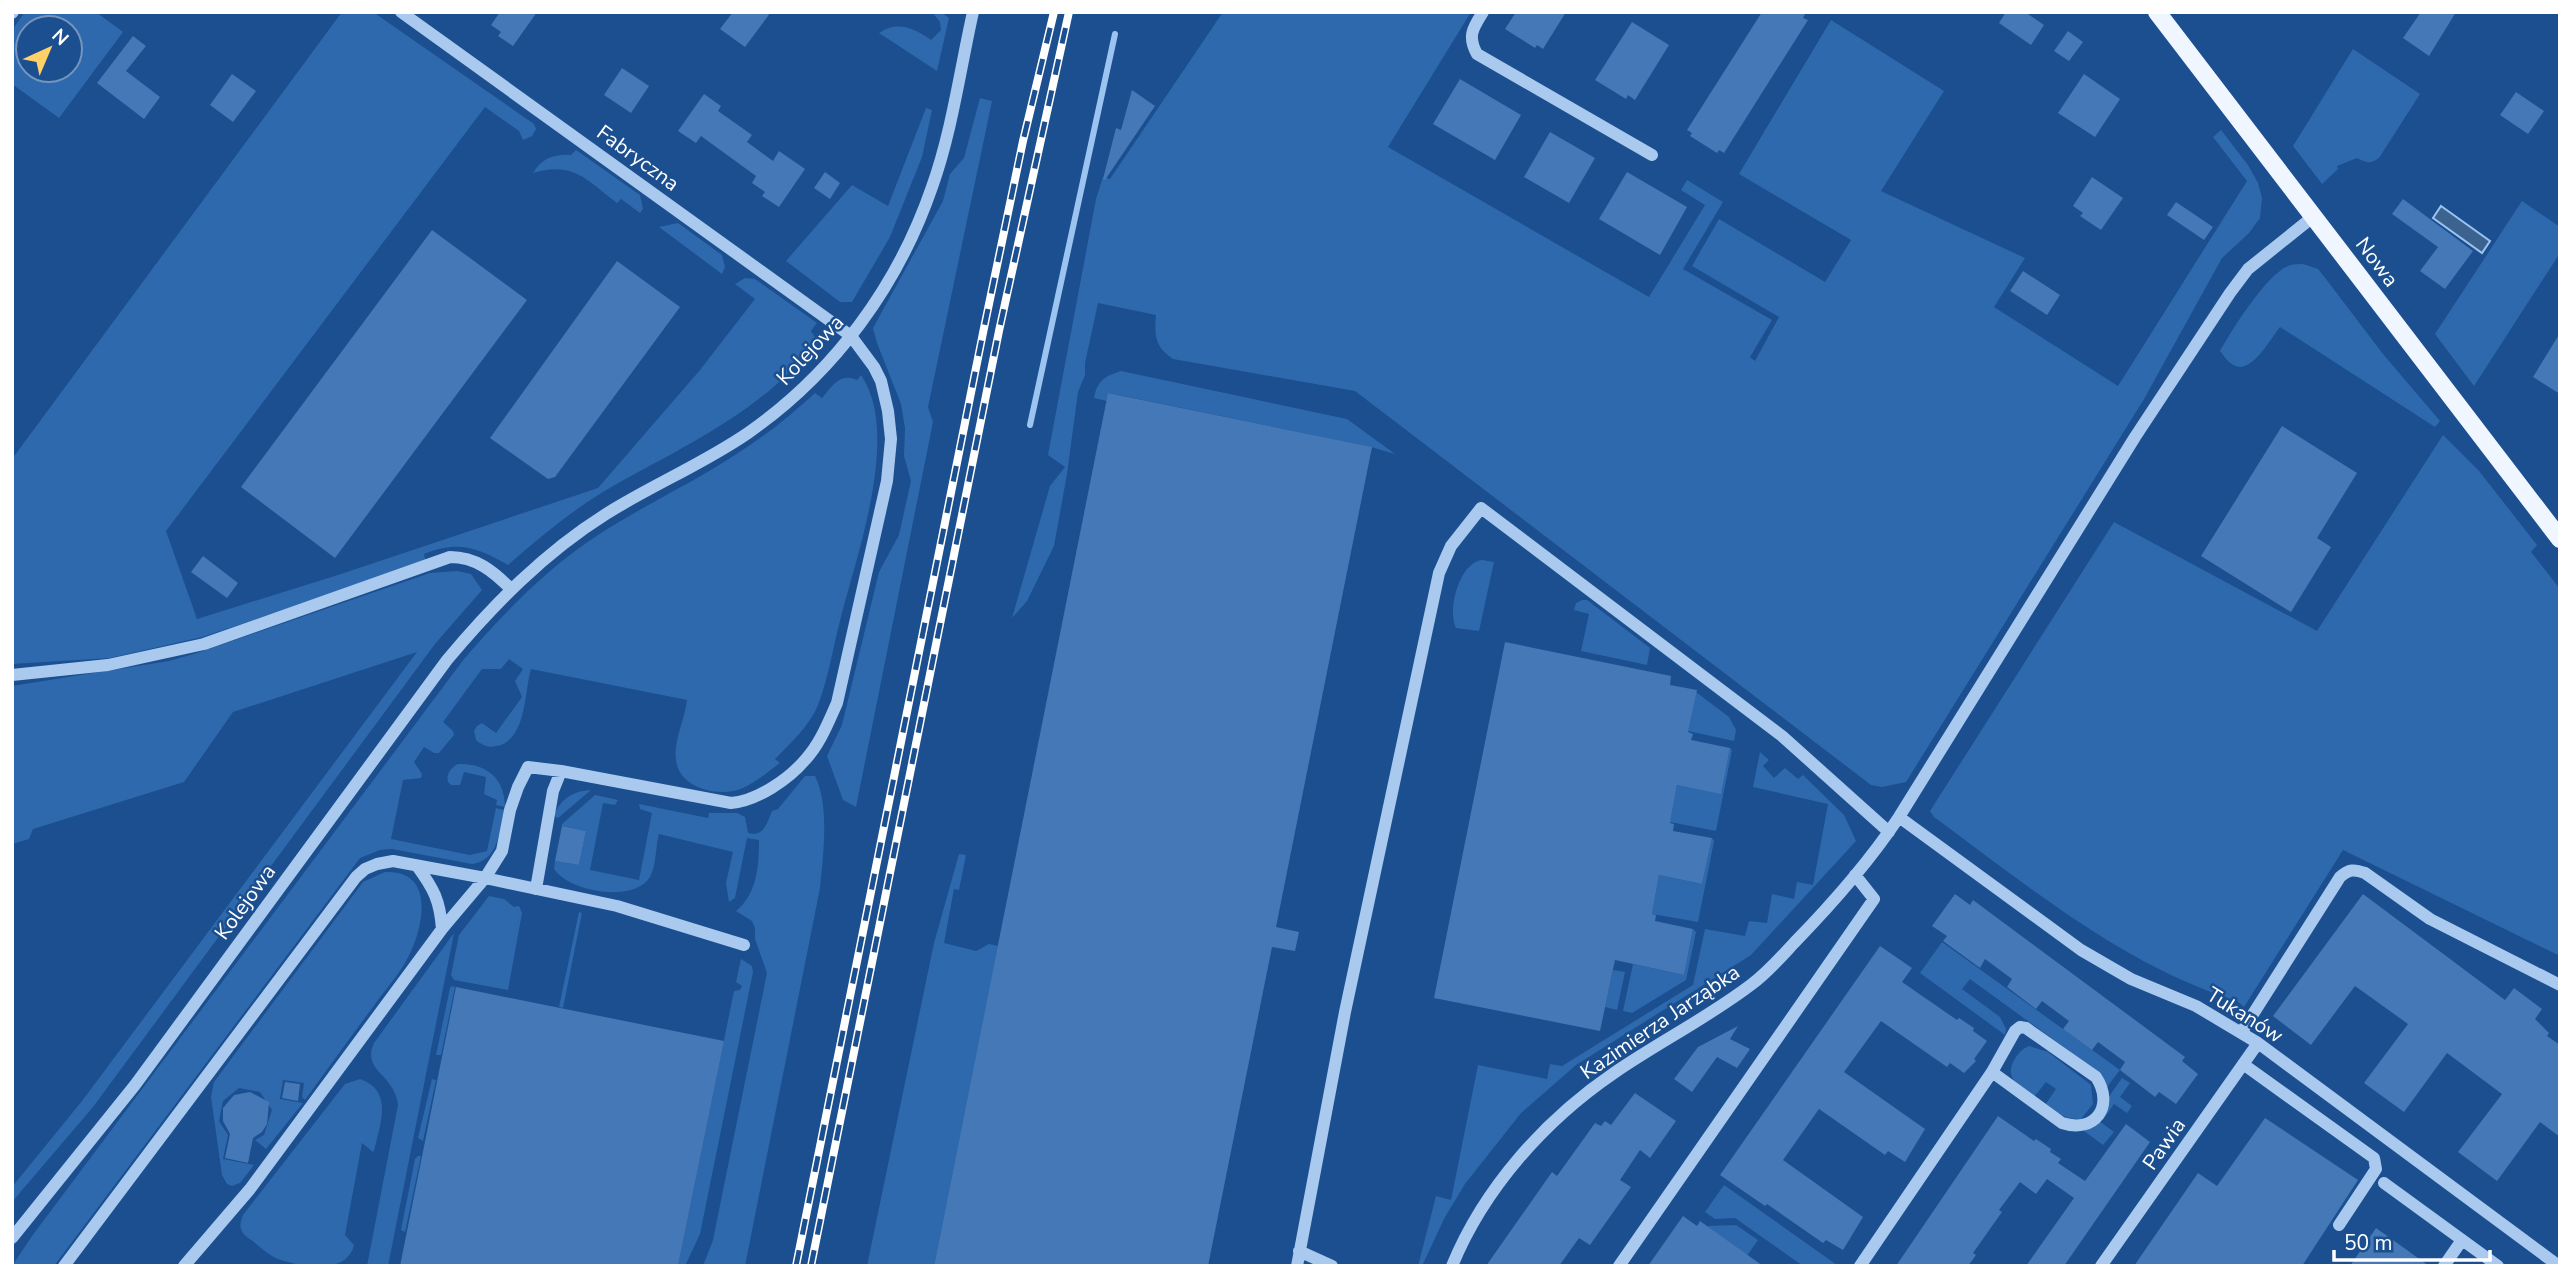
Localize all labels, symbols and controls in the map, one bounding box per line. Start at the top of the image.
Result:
north arrow [14,14,84,84]
text: N [46,23,74,52]
street label: Fabryczna [591,119,685,197]
street label: Nowa [2349,231,2405,293]
street label: Kolejowa [770,309,850,391]
street label: Kolejowa [208,859,282,945]
street label: Kazimierza Jarząbka [1575,958,1745,1086]
street label: Tukanów [2201,980,2289,1050]
street label: Pawia [2136,1112,2192,1176]
scale bar [2334,1218,2490,1262]
text: 50 m [2344,1229,2393,1257]

